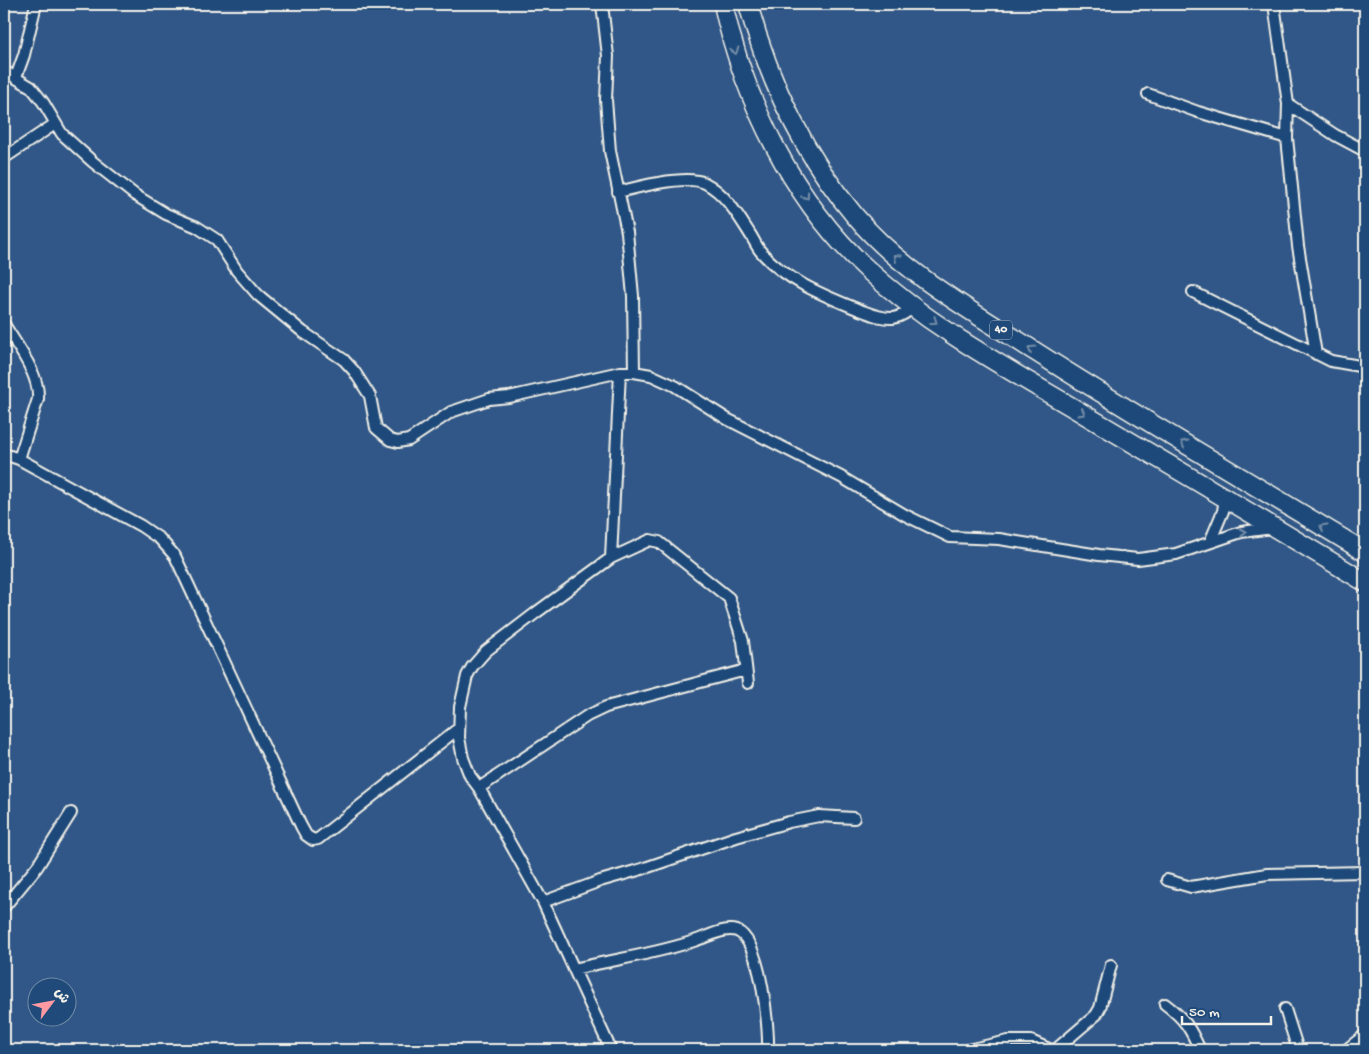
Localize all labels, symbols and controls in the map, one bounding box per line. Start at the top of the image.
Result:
one-way arrow [729,46,739,55]
one-way arrow [800,190,809,200]
one-way arrow [893,254,902,263]
one-way arrow [928,315,938,324]
road number: 40 [990,320,1012,340]
one-way arrow [1027,345,1036,355]
one-way arrow [1076,406,1085,416]
one-way arrow [1181,439,1190,449]
one-way arrow [1320,523,1329,533]
one-way arrow [1238,528,1247,538]
north arrow [28,976,78,1026]
text: ش [50,985,72,1007]
scale bar [1182,994,1270,1026]
text: 50 m [1189,1004,1220,1022]

